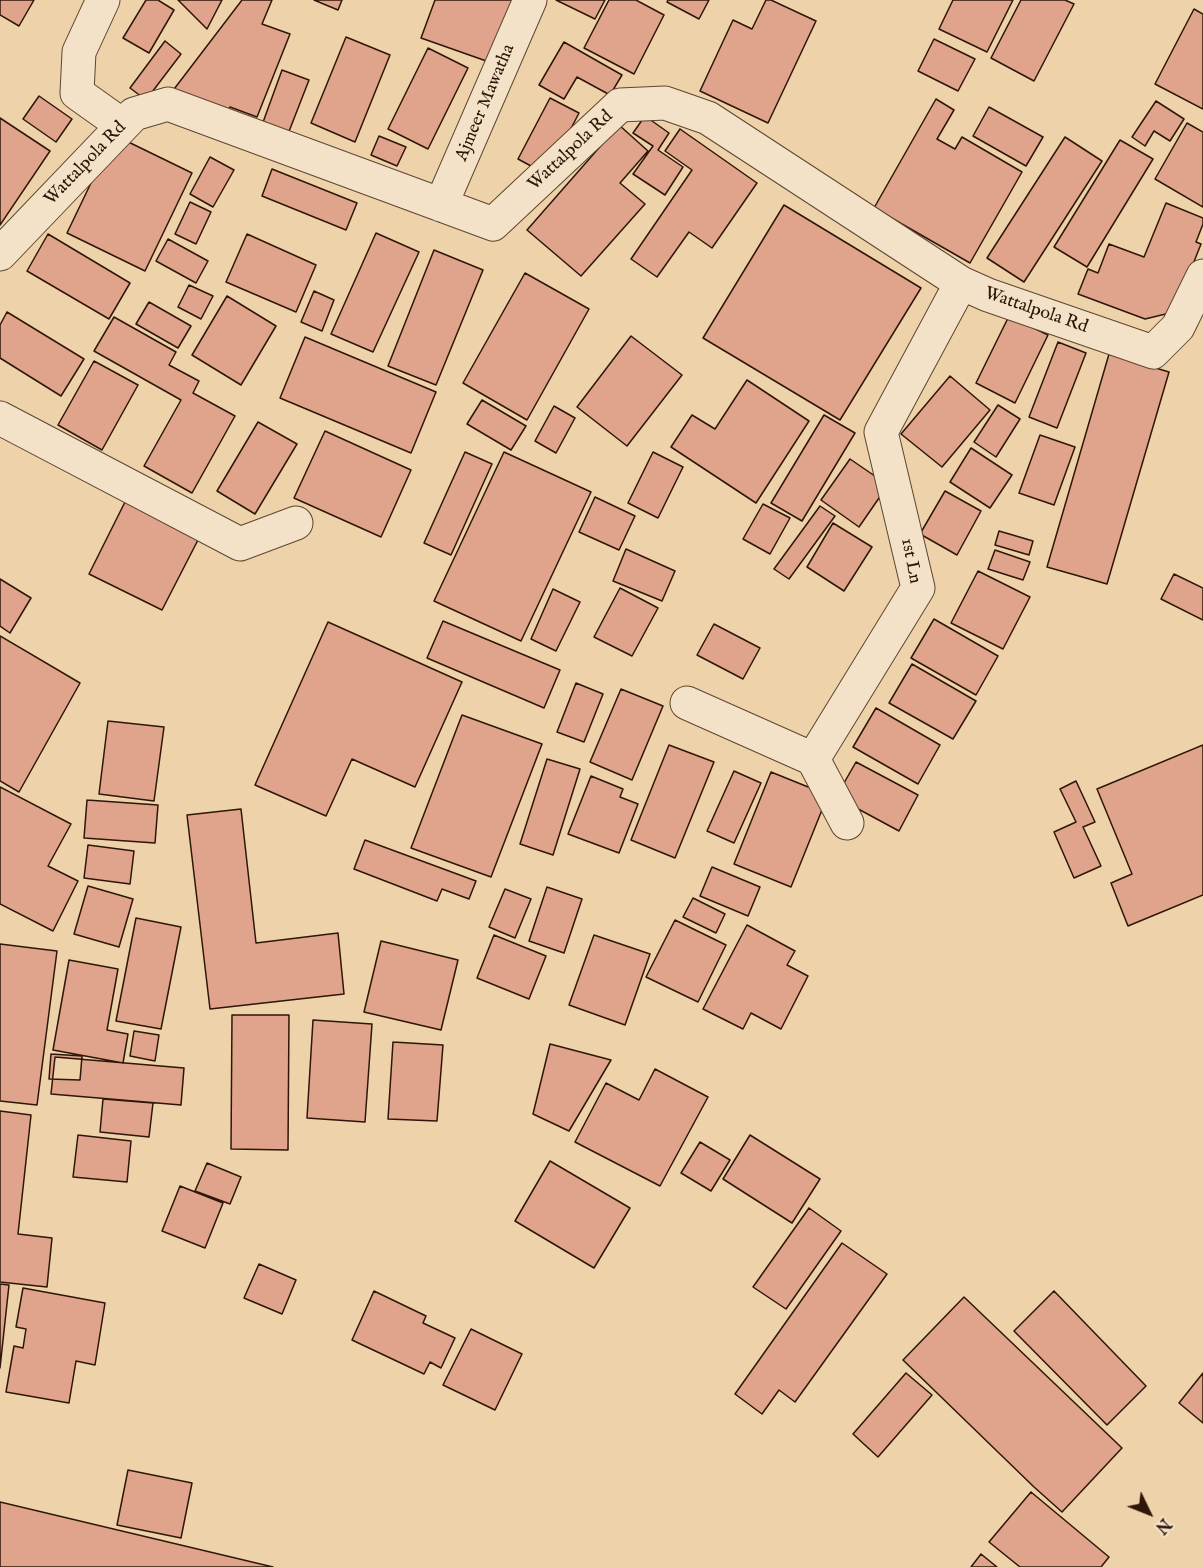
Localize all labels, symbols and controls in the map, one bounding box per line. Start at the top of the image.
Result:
street label: Ajmeer Mawatha [452,41,520,165]
street label: Wattalpola Rd [524,106,618,196]
street label: Wattalpola Rd [41,118,131,210]
street label: Wattalpola Rd [981,283,1091,339]
street label: 1st Ln [895,537,925,585]
north arrow [1119,1483,1179,1543]
text: N [1150,1513,1174,1537]

